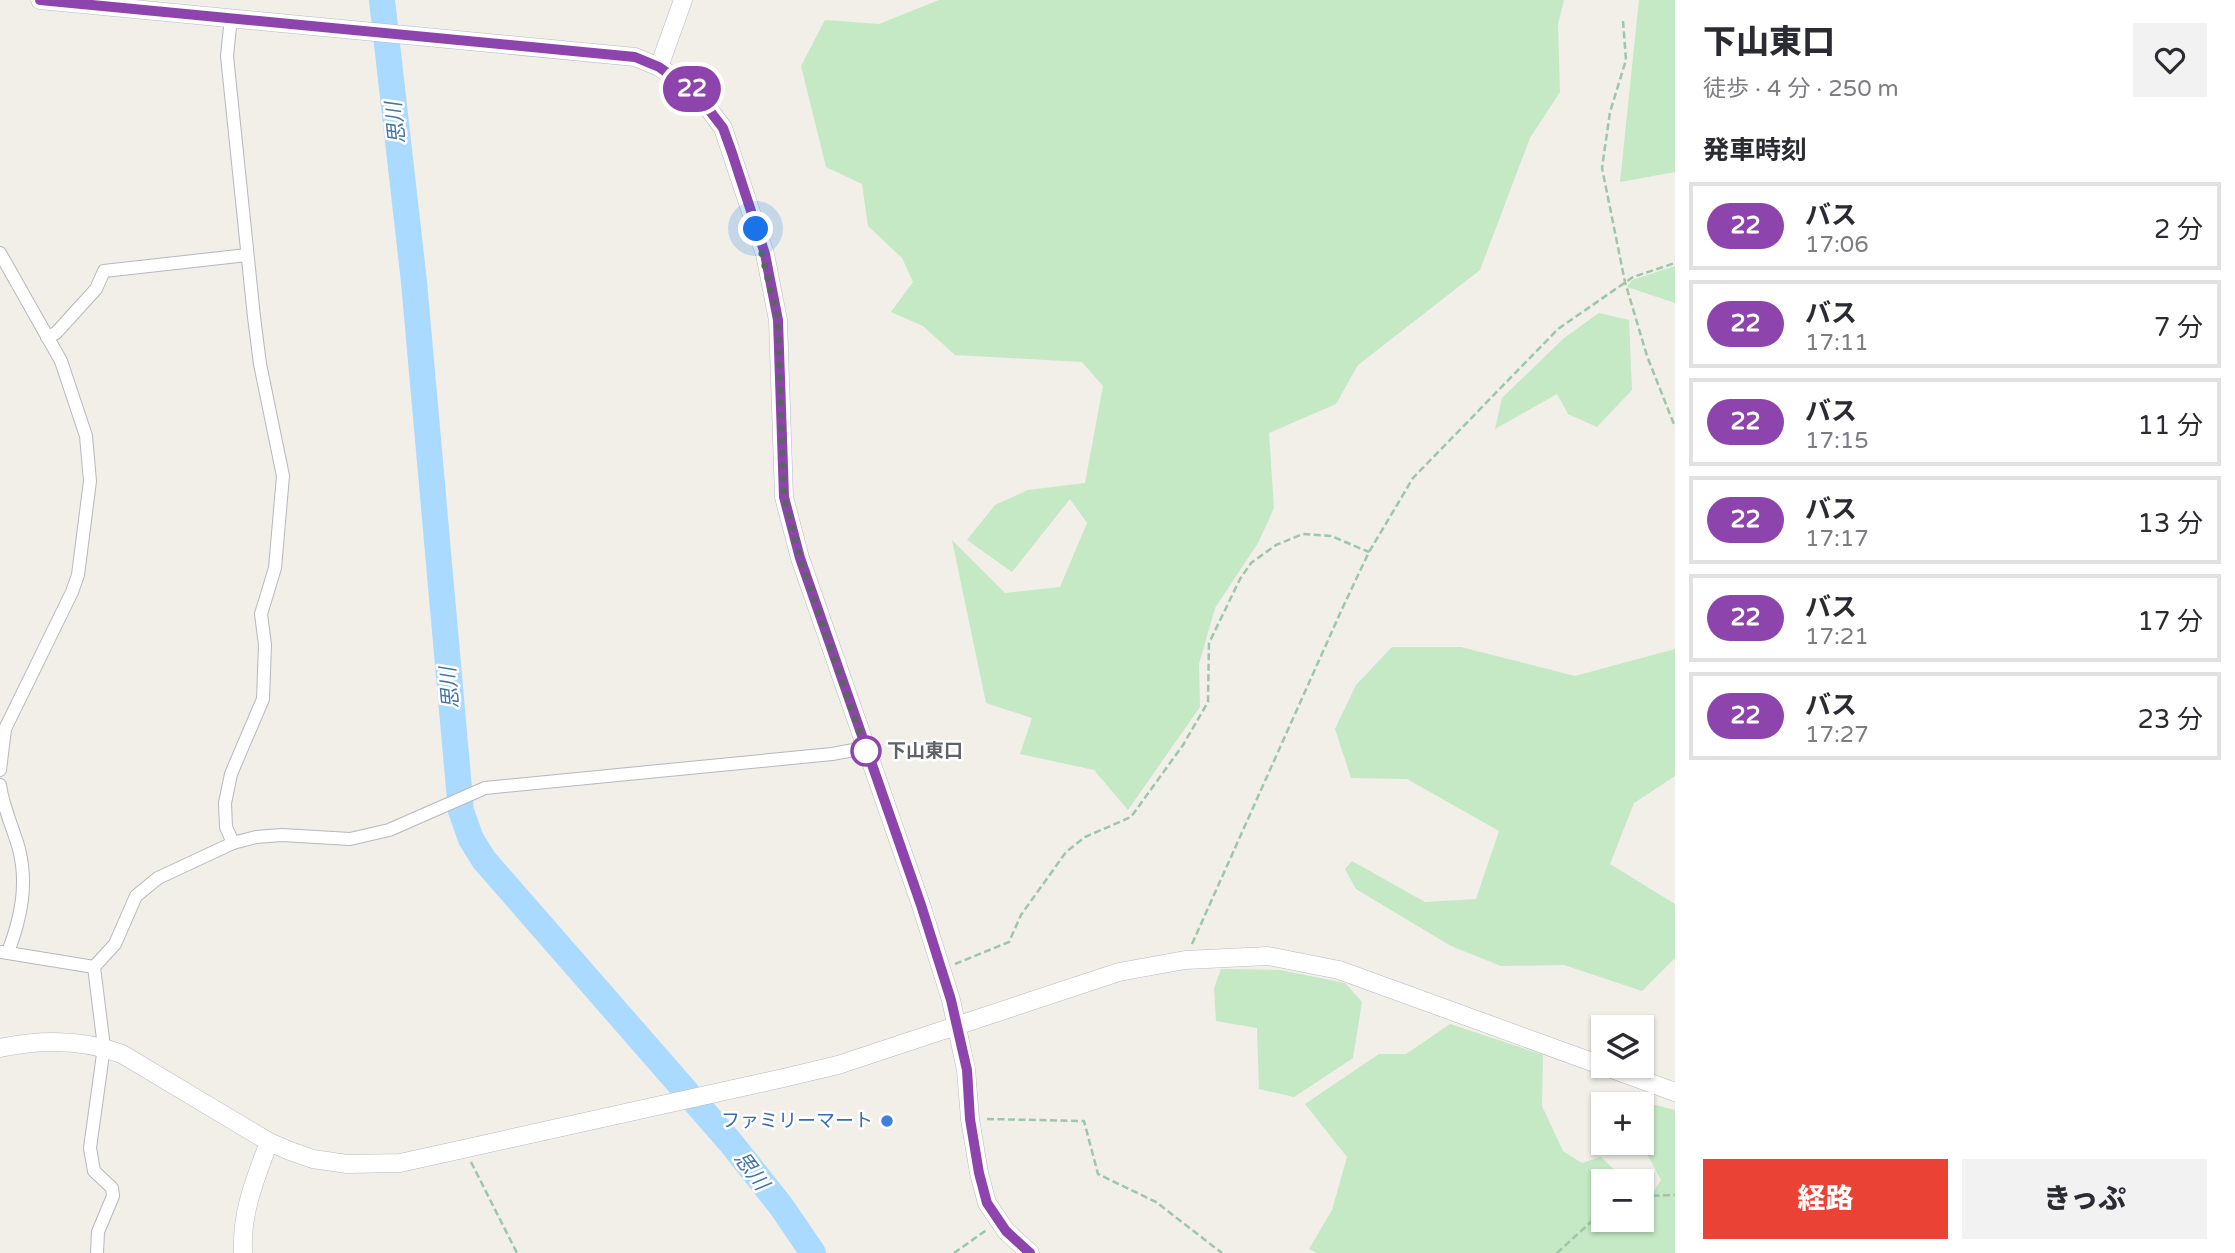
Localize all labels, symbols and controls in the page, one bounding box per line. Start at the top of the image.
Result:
text: 下山東口 [1703,23,1835,62]
button: heart [2133,23,2207,97]
line badge: 22 [660,66,724,112]
text: 22 [677,74,707,103]
text: 徒歩 · 4 分 · 250 m [1703,75,1899,103]
water label: 思川 [381,99,411,145]
text: 発車時刻 [1703,135,1807,166]
text: バス [1805,200,1857,231]
your location [738,211,773,246]
text: 22 [1730,211,1761,240]
text: 2 分 [2154,214,2203,245]
text: 17:06 [1805,231,1869,259]
text: バス [1805,298,1857,329]
text: 22 [1730,309,1761,338]
text: 7 分 [2154,312,2203,343]
text: 17:11 [1805,329,1869,357]
text: バス [1805,396,1857,427]
text: 22 [1730,407,1761,436]
text: 11 分 [2138,410,2203,441]
text: 17:15 [1805,427,1869,455]
text: バス [1805,494,1857,525]
text: 22 [1730,505,1761,534]
text: 13 分 [2138,508,2203,539]
text: 17:17 [1805,525,1869,553]
text: バス [1805,592,1857,623]
text: 22 [1730,603,1761,632]
text: 17 分 [2138,606,2203,637]
text: 17:21 [1805,623,1869,651]
water label: 思川 [436,664,464,710]
text: バス [1805,690,1857,721]
text: 22 [1730,701,1761,730]
text: 23 分 [2138,704,2203,735]
text: 17:27 [1805,721,1869,749]
marker: 下山東口 [851,736,881,766]
place label: 下山東口 [887,740,963,762]
map controls [1591,1015,1654,1232]
button: layers [1591,1015,1654,1078]
button: + [1591,1092,1654,1155]
place label: ファミリーマート [721,1110,873,1132]
marker: ファミリーマート [879,1113,895,1129]
water label: 思川 [728,1147,775,1197]
button: 経路 [1703,1159,1948,1239]
button: きっぷ [1962,1159,2207,1239]
button: − [1591,1169,1654,1232]

